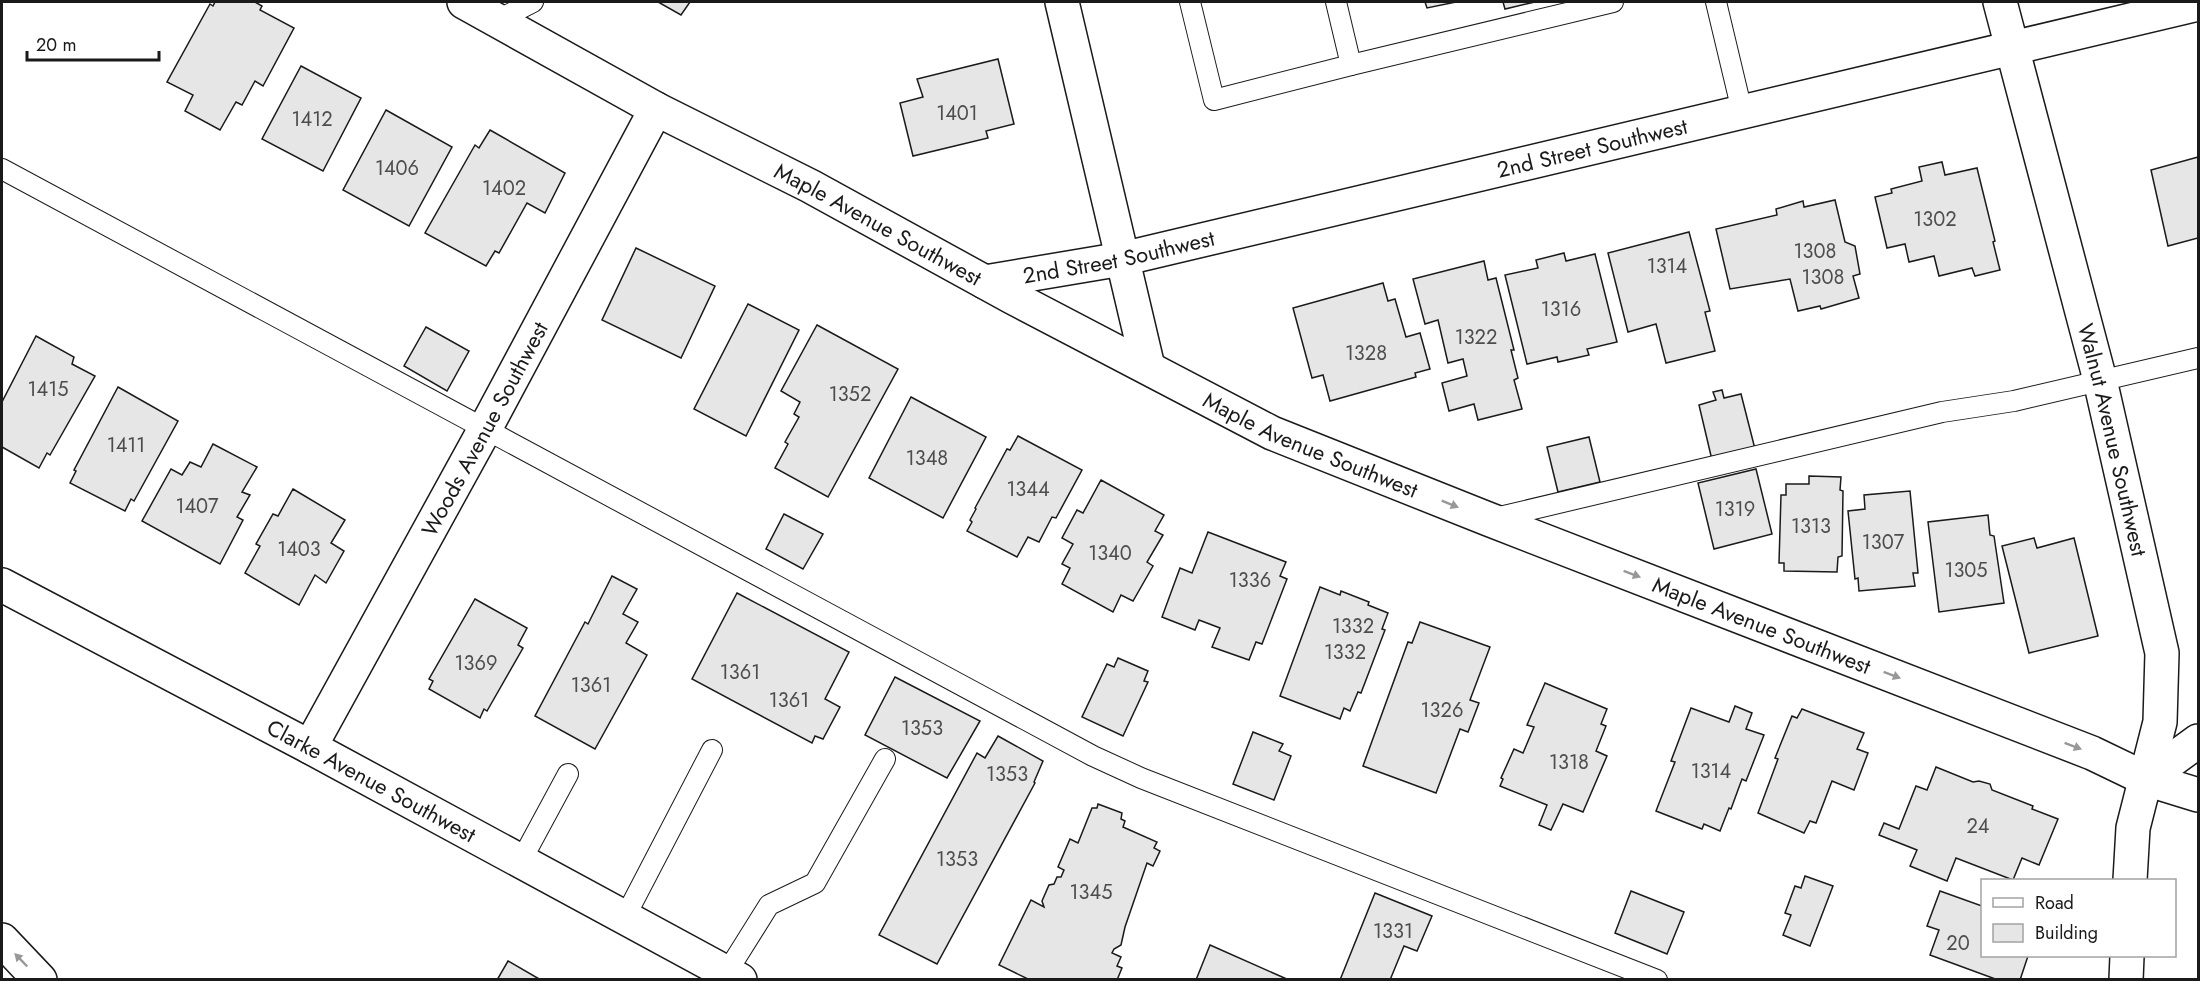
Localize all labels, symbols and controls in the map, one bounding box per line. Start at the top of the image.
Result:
scale bar [27,24,159,62]
text: 20 m [36,32,76,58]
house number: 1401 [936,99,978,128]
house number: 1412 [291,105,333,134]
street label: 2nd Street Southwest [1494,109,1691,186]
house number: 1406 [375,154,419,183]
street label: Maple Avenue Southwest [769,155,988,294]
house number: 1402 [482,174,526,203]
house number: 1302 [1913,205,1957,234]
street label: 2nd Street Southwest [1020,221,1218,291]
house number: 1308 [1794,237,1836,266]
house number: 1314 [1647,252,1688,281]
house number: 1308 [1802,263,1844,292]
house number: 1316 [1541,295,1581,324]
street label: Woods Avenue Southwest [413,315,556,542]
street label: Walnut Avenue Southwest [2070,320,2156,560]
house number: 1322 [1455,323,1497,352]
house number: 1328 [1345,339,1387,368]
house number: 1415 [28,375,68,404]
house number: 1352 [829,380,871,409]
street label: Maple Avenue Southwest [1197,384,1423,506]
house number: 1411 [107,431,145,460]
house number: 1348 [906,444,948,473]
house number: 1344 [1006,475,1050,504]
house number: 1407 [175,492,219,521]
house number: 1319 [1715,495,1755,524]
one-way arrow [1441,499,1459,509]
house number: 1313 [1791,512,1831,541]
house number: 1307 [1862,528,1905,557]
house number: 1403 [277,535,321,564]
house number: 1340 [1088,539,1132,568]
house number: 1305 [1944,556,1988,585]
house number: 1336 [1229,566,1271,595]
street label: Maple Avenue Southwest [1648,568,1876,682]
one-way arrow [1623,569,1641,579]
house number: 1332 [1332,612,1374,641]
house number: 1332 [1324,638,1366,667]
house number: 1369 [455,649,497,678]
house number: 1361 [720,658,760,687]
house number: 1361 [571,671,611,700]
one-way arrow [1883,671,1901,680]
house number: 1361 [769,686,809,715]
house number: 1326 [1421,696,1463,725]
street label: Clarke Avenue Southwest [261,711,482,850]
house number: 1353 [901,714,943,743]
one-way arrow [2065,741,2083,751]
house number: 1318 [1549,748,1589,777]
house number: 1314 [1691,757,1732,786]
house number: 1353 [986,760,1028,789]
house number: 24 [1966,812,1990,841]
house number: 1353 [936,845,978,874]
house number: 1345 [1070,878,1112,907]
legend [1981,879,2176,957]
text: Road [2035,890,2074,916]
house number: 1331 [1373,917,1413,946]
text: Building [2035,920,2098,946]
house number: 20 [1946,929,1970,958]
one-way arrow [14,953,28,967]

